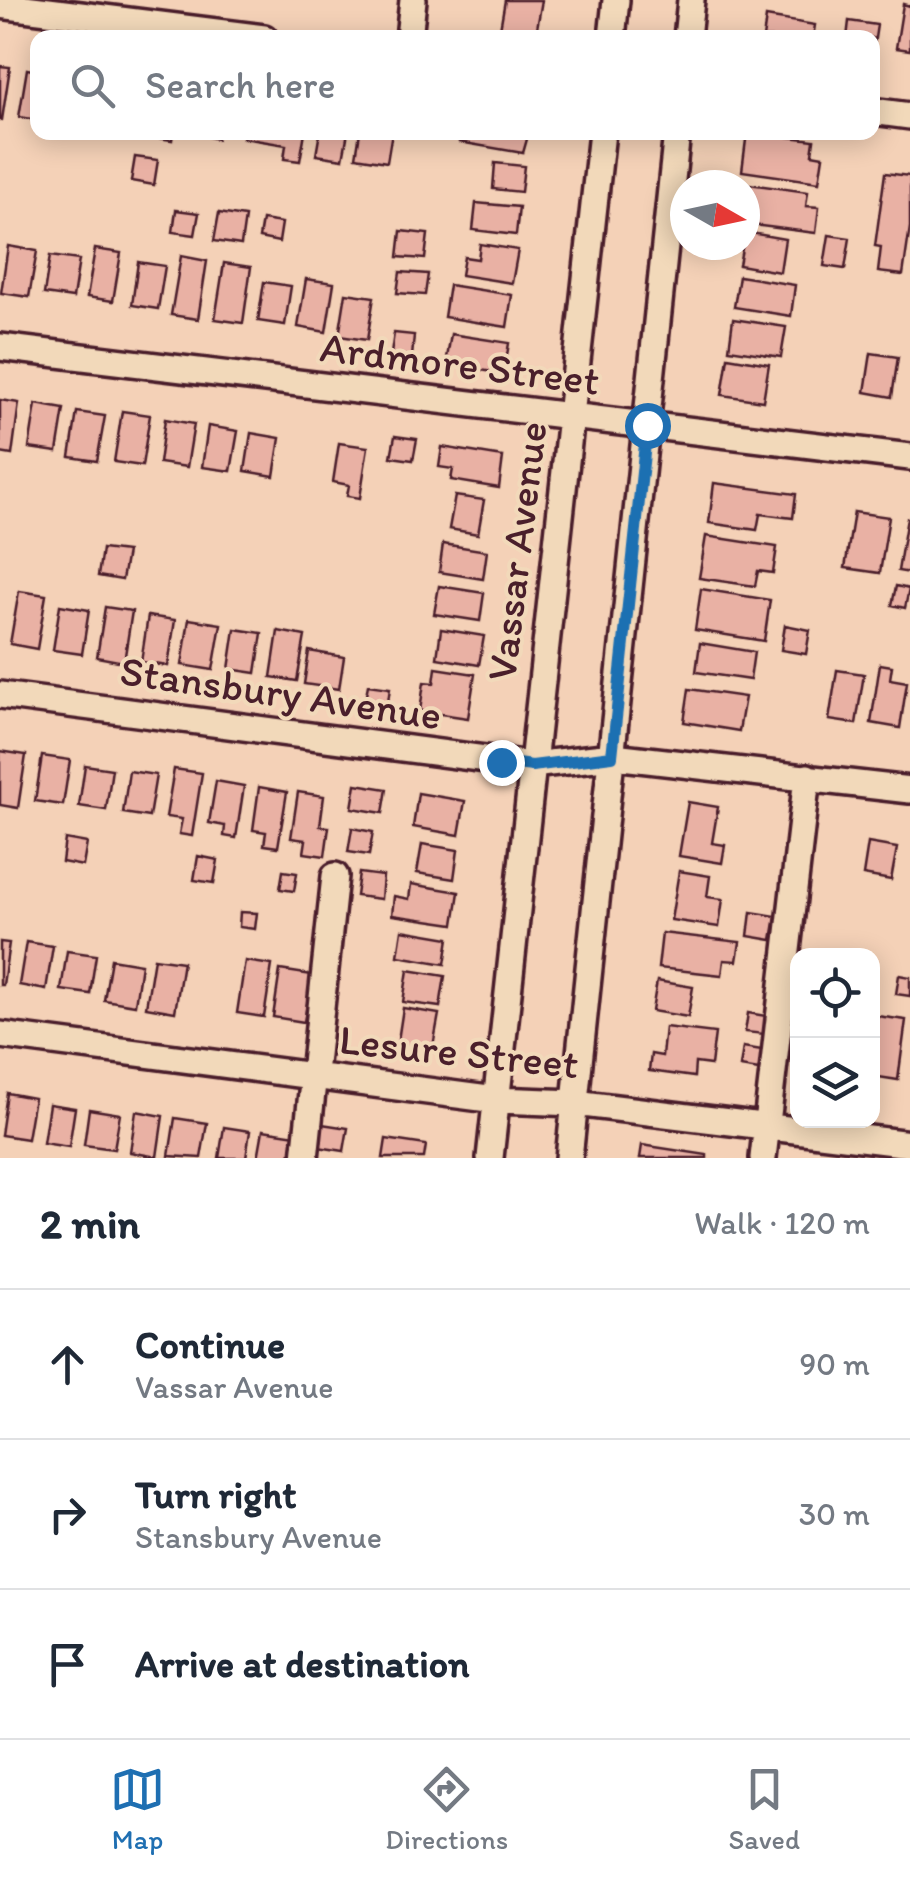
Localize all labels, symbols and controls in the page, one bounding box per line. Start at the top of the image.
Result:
search box [30,30,880,140]
icon: search [65,58,120,113]
text: Search here [145,62,336,108]
north arrow [670,170,760,260]
street label: Ardmore Street [317,321,603,406]
route start [625,403,671,449]
street label: Vassar Avenue [475,419,558,684]
street label: Stansbury Avenue [117,645,445,740]
route end [479,740,525,786]
map controls [790,948,880,1128]
button: locate [790,948,880,1038]
street label: Lesure Street [337,1014,581,1089]
button: layers [790,1038,880,1128]
text: 2 min [40,1198,140,1249]
text: Walk · 120 m [694,1204,870,1242]
text: Continue [135,1322,285,1368]
icon: ahead [40,1337,95,1392]
text: 90 m [799,1345,870,1383]
text: Vassar Avenue [135,1368,334,1406]
text: Turn right [135,1472,297,1518]
icon: right [40,1487,95,1542]
text: 30 m [799,1495,870,1533]
text: Stansbury Avenue [135,1518,382,1556]
icon: arrive [40,1637,95,1692]
text: Arrive at destination [135,1641,470,1687]
tab: Map [110,1762,165,1856]
tab: Directions [385,1762,508,1856]
tab: Saved [728,1762,800,1856]

